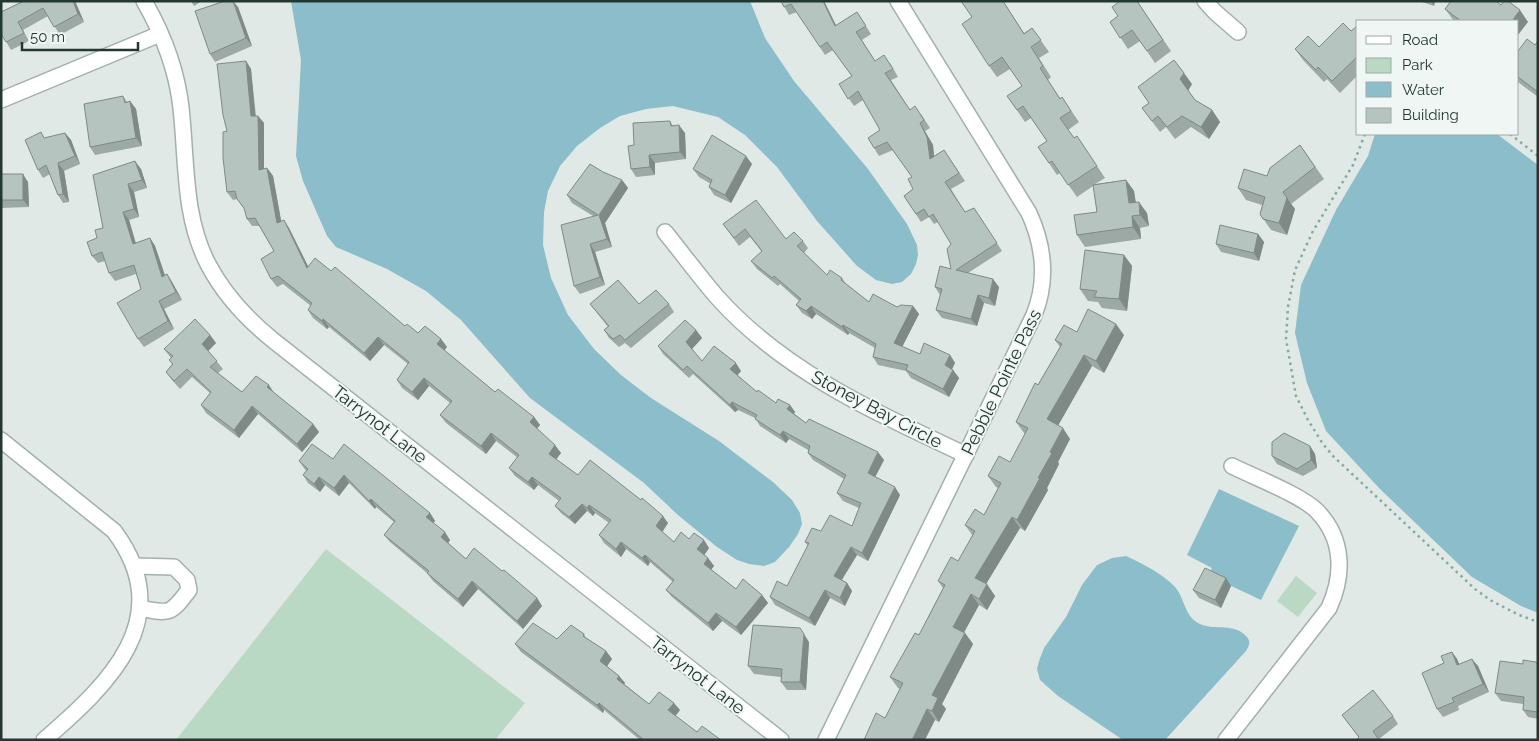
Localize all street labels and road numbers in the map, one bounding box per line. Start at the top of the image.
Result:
street label: Pebble Pointe Pass [957,306,1045,458]
street label: Stoney Bay Circle [808,366,946,453]
street label: Tarrynot Lane [328,381,432,468]
street label: Tarrynot Lane [646,632,750,719]

